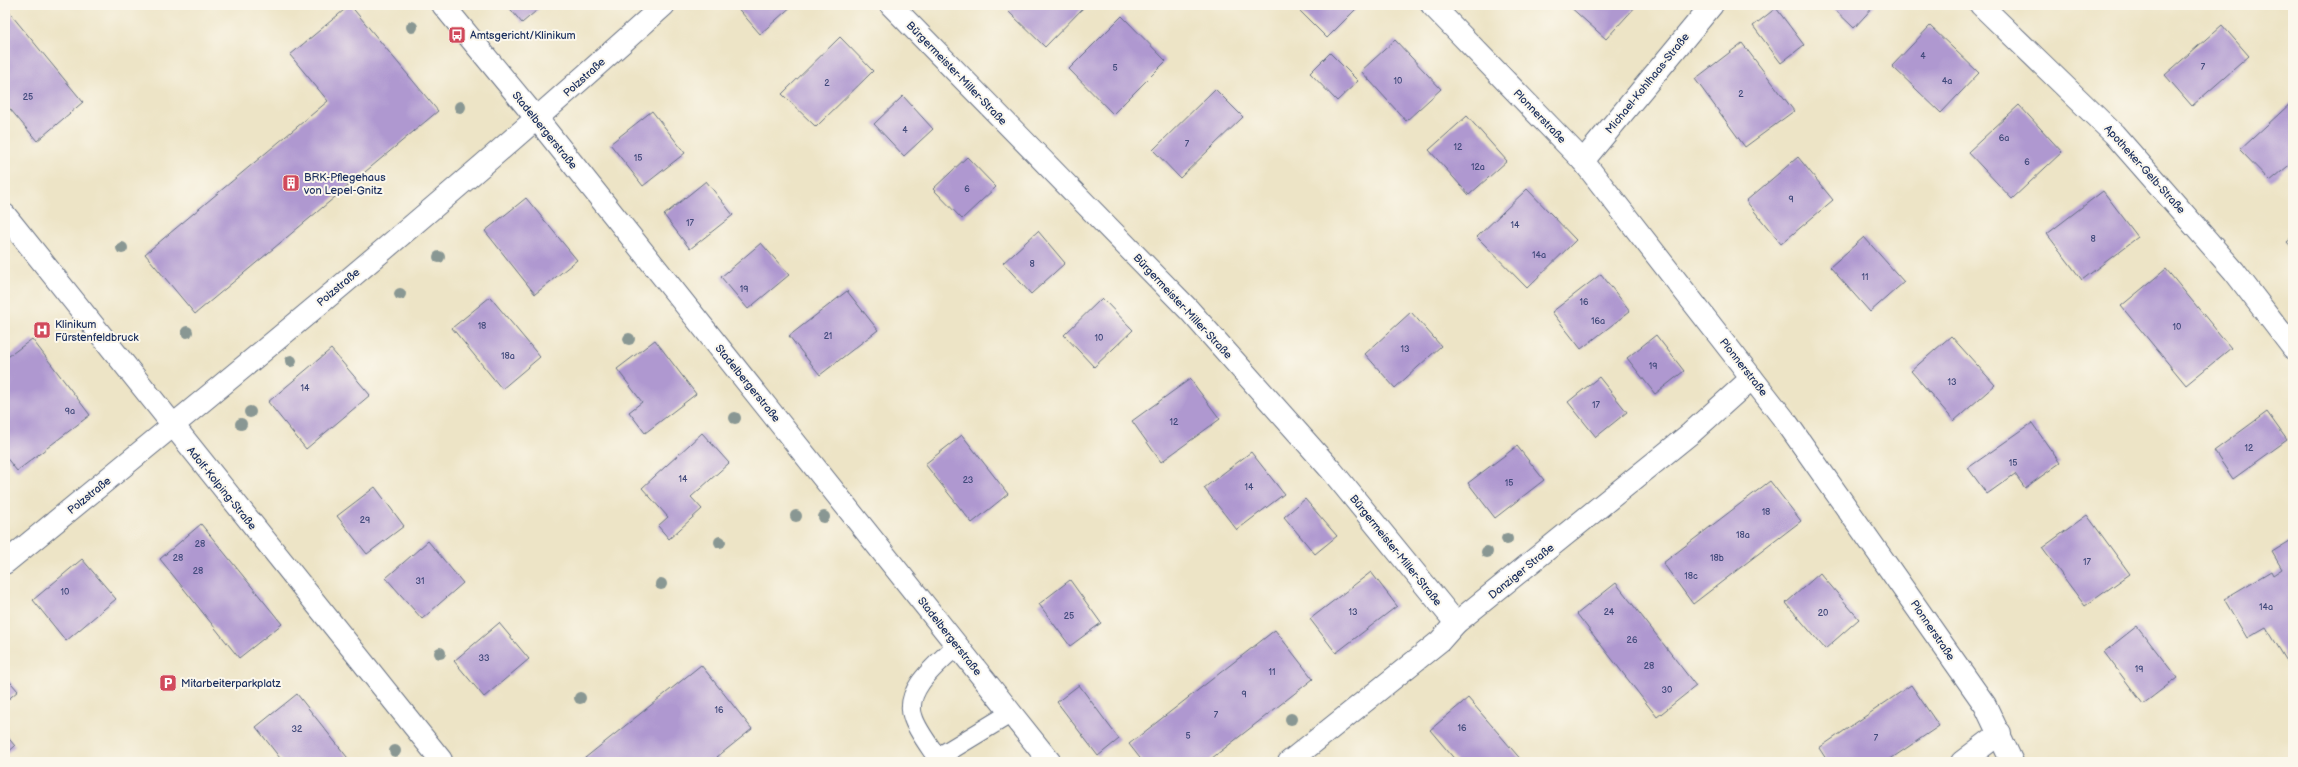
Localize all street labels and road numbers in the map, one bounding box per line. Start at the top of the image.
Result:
street label: Bürgermeister-Miller-Straße [904,19,1010,128]
street label: Michael-Kohlhaas-Straße [1603,30,1692,136]
street label: Polzstraße [561,55,608,100]
street label: Plonnerstraße [1511,87,1569,146]
street label: Stadelbergerstraße [509,89,580,172]
street label: Apotheker-Gelb-Straße [2101,122,2188,217]
street label: Bürgermeister-Miller-Straße [1130,251,1235,362]
street label: Polzstraße [314,265,363,309]
street label: Plonnerstraße [1717,336,1771,399]
street label: Stadelbergerstraße [712,342,783,425]
street label: Adolf-Kolping-Straße [184,444,259,533]
street label: Polzstraße [65,474,114,517]
street label: Bürgermeister-Miller-Straße [1347,492,1445,609]
street label: Danziger Straße [1486,541,1557,602]
street label: Stadelbergerstraße [915,594,985,679]
street label: Plonnerstraße [1908,598,1958,663]

